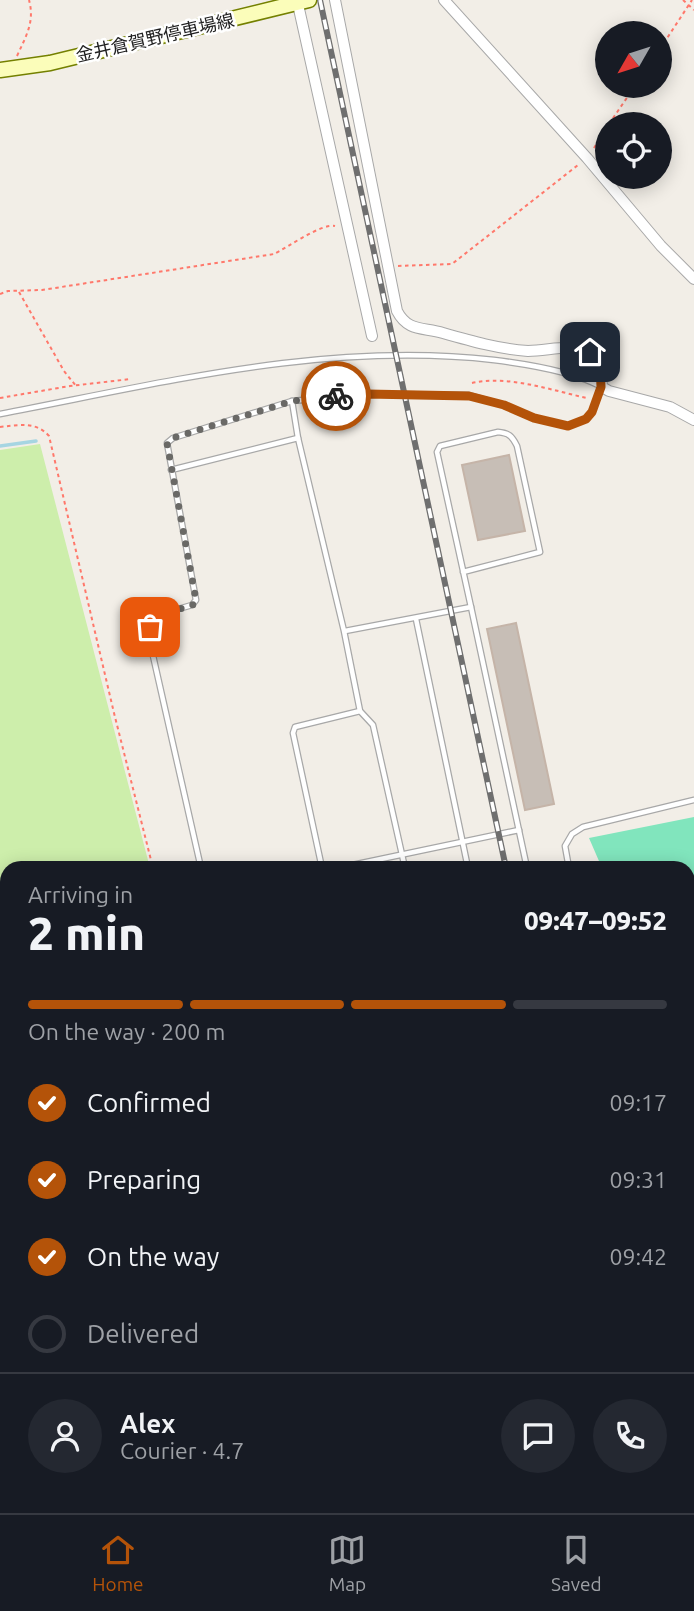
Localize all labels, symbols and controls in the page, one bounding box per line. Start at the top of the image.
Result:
street label: 金井倉賀野停車場線 [74,9,236,65]
north arrow [595,21,672,98]
map controls [595,21,672,189]
button: locate [595,112,672,189]
pin [560,322,620,382]
icon: home [571,333,609,371]
courier [301,361,371,431]
icon: bike [317,377,355,415]
pin [120,597,180,657]
icon: bag [131,608,169,646]
text: Arriving in [28,882,133,907]
text: 09:47–09:52 [524,906,667,935]
text: 2 min [28,907,145,959]
text: On the way · 200 m [28,1019,225,1044]
icon: check [28,1084,66,1122]
text: Confirmed [87,1088,211,1117]
text: 09:17 [609,1090,667,1115]
icon: check [28,1161,66,1199]
text: Preparing [87,1165,201,1194]
text: 09:31 [609,1167,667,1192]
icon: check [28,1238,66,1276]
text: On the way [87,1242,219,1271]
text: 09:42 [609,1244,667,1269]
text: Delivered [87,1319,199,1348]
button: person [28,1399,102,1473]
button: chat [501,1399,575,1473]
button: phone [593,1399,667,1473]
text: Alex [120,1409,175,1438]
text: Courier · 4.7 [120,1438,244,1463]
tab: Home [92,1531,144,1595]
tab: Map [328,1531,366,1595]
tab: Saved [551,1531,602,1595]

